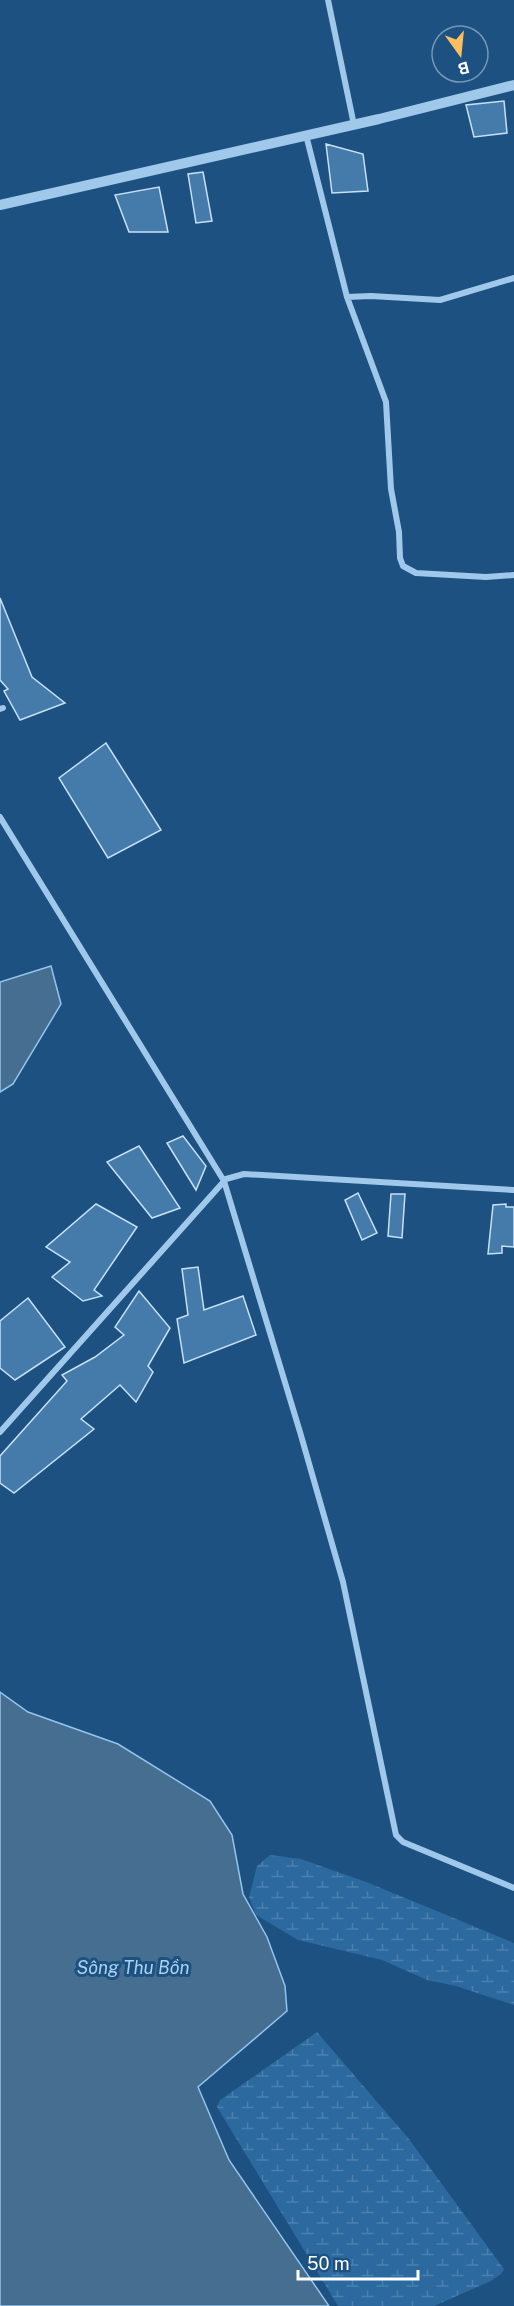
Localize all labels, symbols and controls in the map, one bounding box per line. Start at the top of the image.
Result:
north arrow [430,24,490,84]
text: B [456,57,472,79]
water label: Sông Thu Bồn [77,1957,189,1978]
scale bar [298,2243,418,2281]
text: 50 m [307,2253,350,2274]

